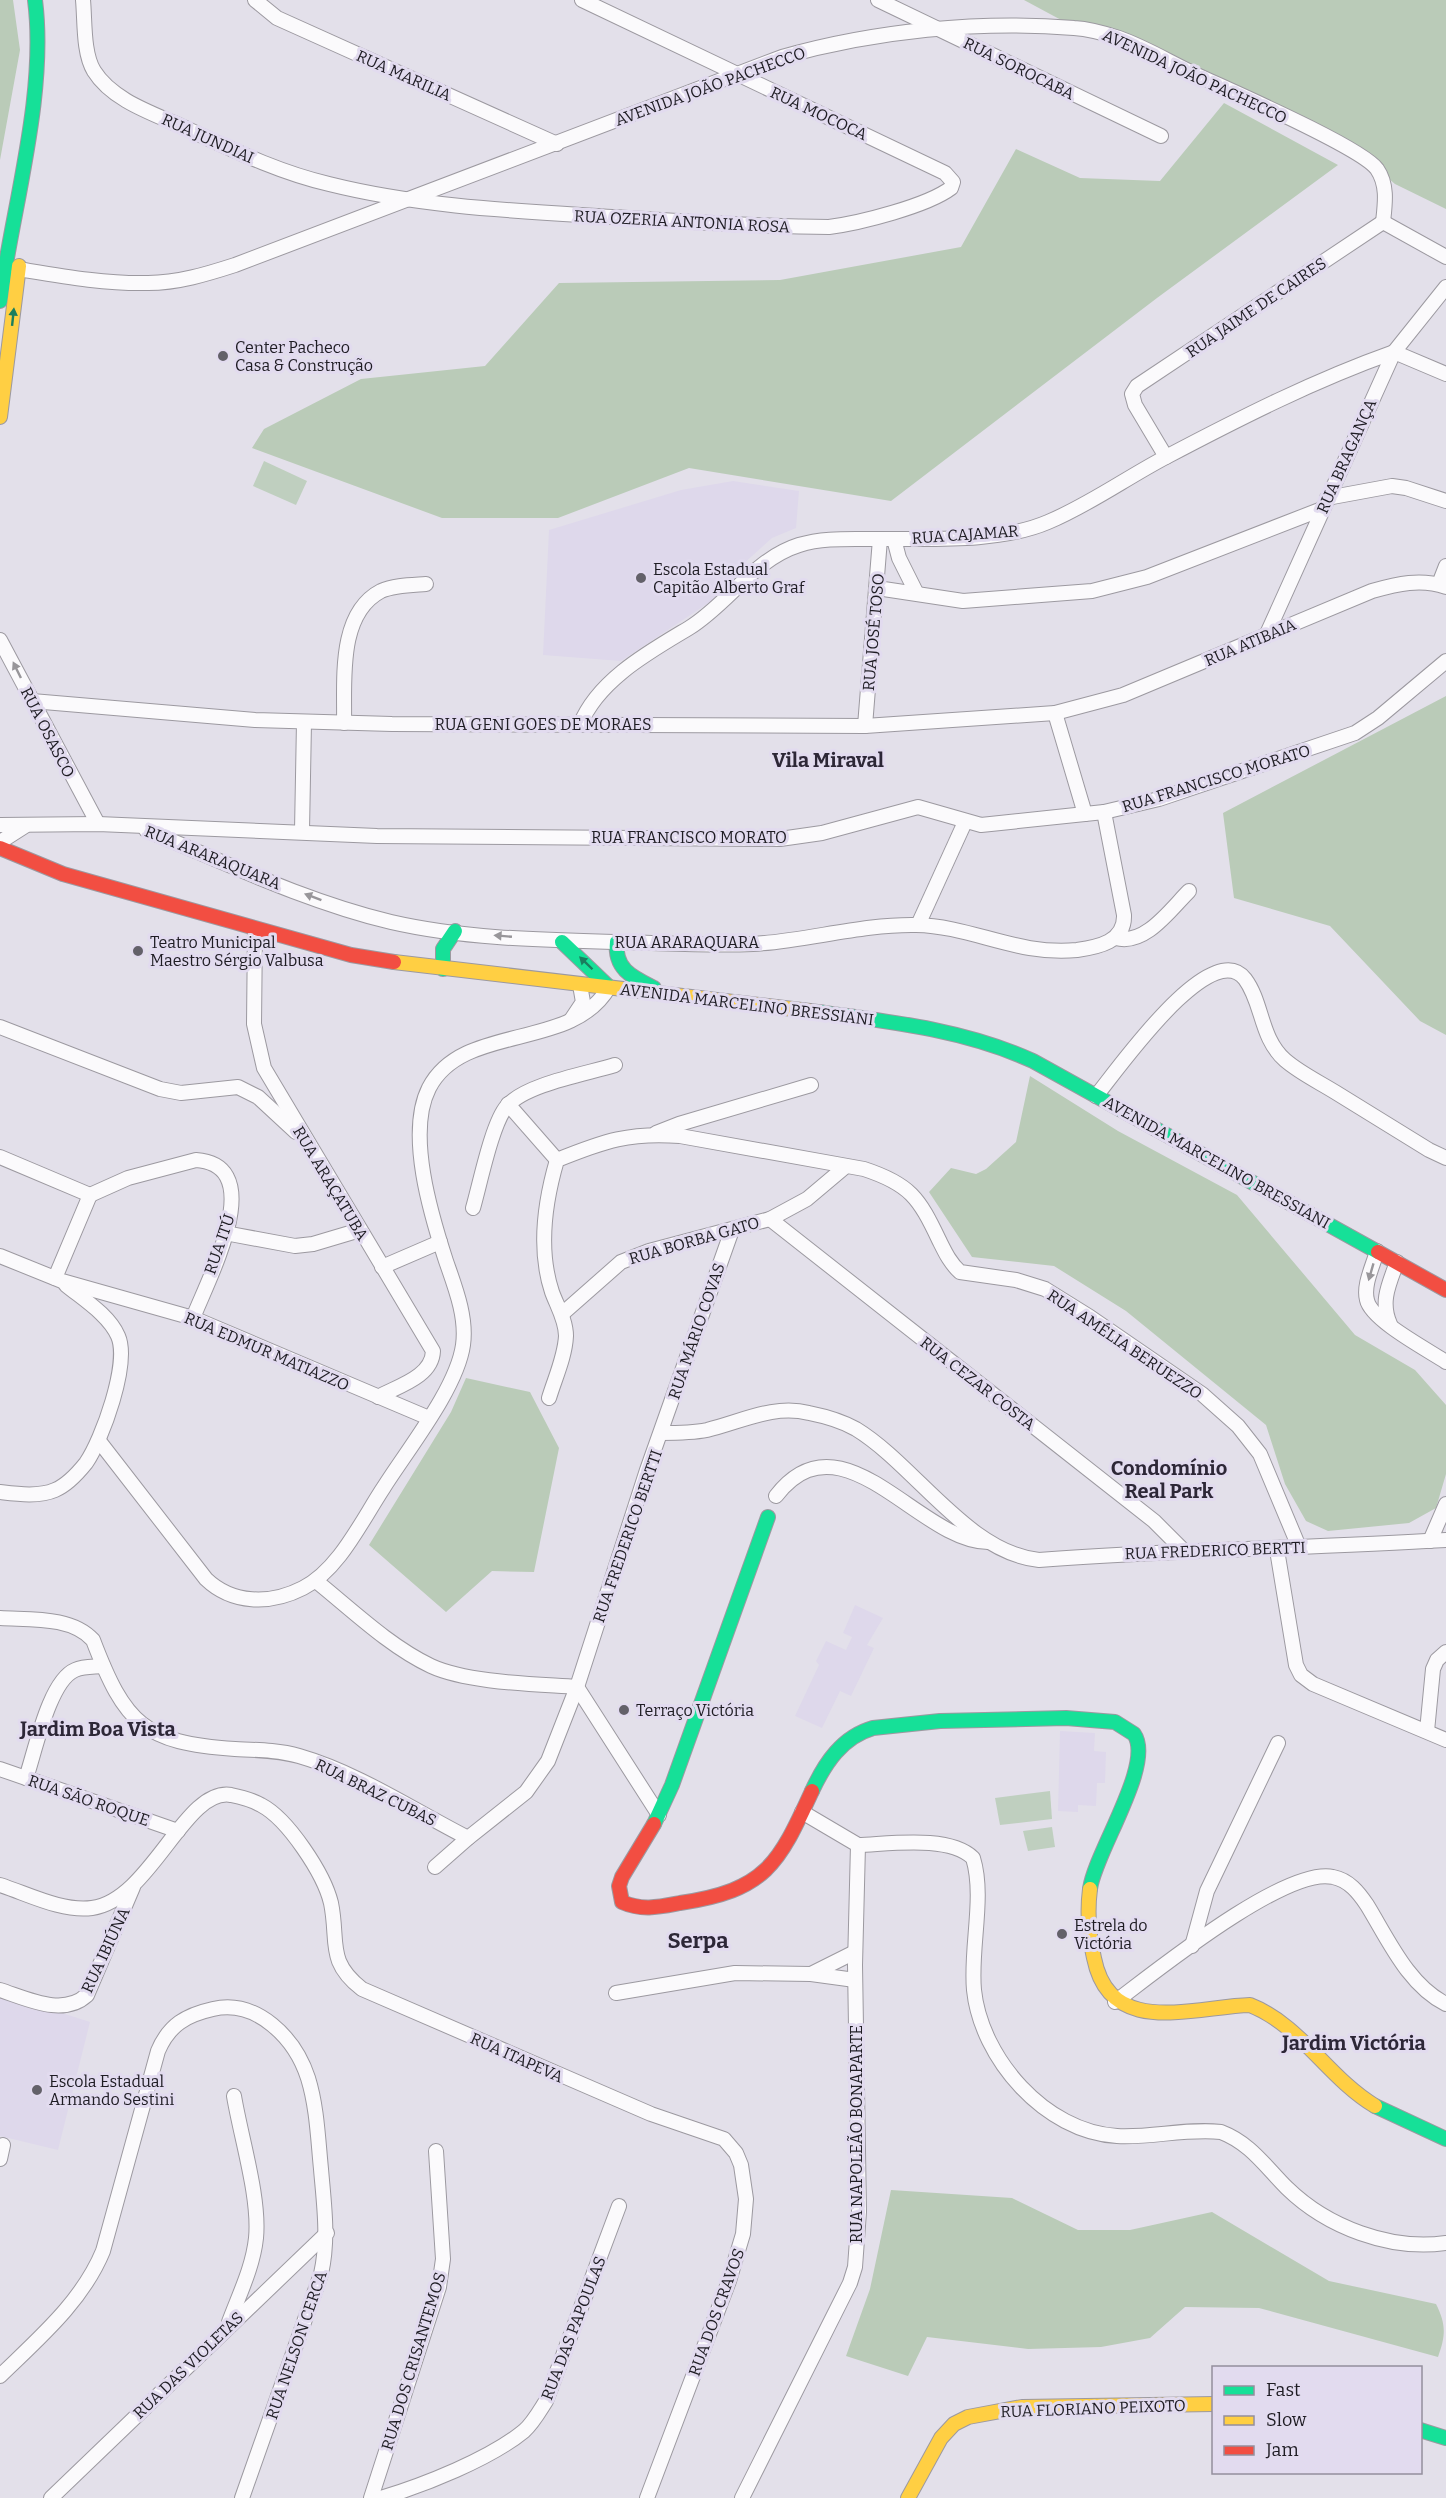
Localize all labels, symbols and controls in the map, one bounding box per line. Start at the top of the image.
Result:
street label: AVENIDA JOÃO PACHECCO [1100,24,1290,128]
street label: RUA SOROCABA [960,33,1078,104]
street label: AVENIDA JOÃO PACHECCO [612,42,808,130]
street label: RUA MARILIA [353,46,455,105]
street label: RUA MOCOCA [767,83,871,145]
street label: RUA JUNDIAI [159,110,257,167]
street label: RUA OZERIA ANTONIA ROSA [574,206,791,237]
street label: RUA JAIME DE CAIRES [1183,253,1330,361]
one-way arrow [8,308,18,327]
place label: Center Pacheco Casa & Construção [235,338,373,375]
marker: Center Pacheco Casa & Construção [216,349,230,363]
street label: RUA BRAGANÇA [1313,395,1380,516]
street label: RUA CAJAMAR [911,521,1020,548]
place label: Escola Estadual Capitão Alberto Graf [653,560,806,597]
marker: Escola Estadual Capitão Alberto Graf [634,571,648,585]
street label: RUA JOSÉ TOSO [858,573,888,691]
street label: RUA ATIBAIA [1202,614,1299,670]
one-way arrow [12,661,21,678]
street label: RUA OSASCO [17,684,78,781]
street label: RUA GENI GOES DE MORAES [434,715,652,734]
street label: RUA FRANCISCO MORATO [1120,741,1313,816]
district label: Vila Miraval [772,748,884,772]
street label: RUA ARARAQUARA [142,822,284,894]
street label: RUA FRANCISCO MORATO [591,828,787,847]
one-way arrow [304,892,322,901]
one-way arrow [494,931,513,941]
place label: Teatro Municipal Maestro Sérgio Valbusa [150,933,324,970]
street label: RUA ARARAQUARA [615,933,760,952]
marker: Teatro Municipal Maestro Sérgio Valbusa [131,944,145,958]
one-way arrow [580,957,594,971]
street label: AVENIDA MARCELINO BRESSIANI [619,979,875,1029]
street label: AVENIDA MARCELINO BRESSIANI [1100,1092,1333,1233]
street label: RUA ARAÇATUBA [289,1123,372,1244]
street label: RUA ITÚ [199,1211,239,1277]
street label: RUA BORBA GATO [627,1213,762,1268]
street label: RUA MÁRIO COVAS [663,1260,729,1402]
one-way arrow [1366,1263,1375,1281]
street label: RUA AMÉLIA BERUEZZO [1044,1285,1206,1403]
street label: RUA EDMUR MATIAZZO [181,1308,352,1395]
street label: RUA CEZAR COSTA [917,1333,1039,1435]
street label: RUA FREDERICO BERTTI [589,1447,666,1625]
district label: Condomínio Real Park [1111,1456,1227,1503]
street label: RUA FREDERICO BERTTI [1124,1538,1306,1563]
place label: Terraço Victória [636,1701,754,1720]
marker: Terraço Victória [617,1703,631,1717]
district label: Jardim Boa Vista [19,1717,176,1741]
street label: RUA BRAZ CUBAS [312,1755,440,1830]
street label: RUA SÃO ROQUE [26,1770,152,1830]
street label: RUA IBIÚNA [76,1903,134,1996]
place label: Estrela do Victória [1074,1916,1148,1953]
district label: Serpa [667,1927,729,1954]
marker: Estrela do Victória [1055,1927,1069,1941]
street label: RUA NAPOLEÃO BONAPARTE [846,2025,866,2243]
street label: RUA ITAPEVA [467,2029,567,2087]
district label: Jardim Victória [1281,2031,1426,2055]
place label: Escola Estadual Armando Sestini [49,2072,174,2109]
marker: Escola Estadual Armando Sestini [30,2083,44,2097]
street label: RUA DOS CRAVOS [685,2246,748,2378]
street label: RUA DAS PAPOULAS [537,2254,610,2403]
street label: RUA NELSON CERCA [262,2268,331,2422]
street label: RUA DOS CRISANTEMOS [377,2270,450,2452]
street label: RUA DAS VIOLETAS [129,2308,247,2423]
legend [1212,2366,1422,2474]
text: Fast [1266,2379,1301,2401]
street label: RUA FLORIANO PEIXOTO [1000,2396,1186,2421]
text: Slow [1266,2409,1307,2431]
text: Jam [1265,2439,1299,2461]

